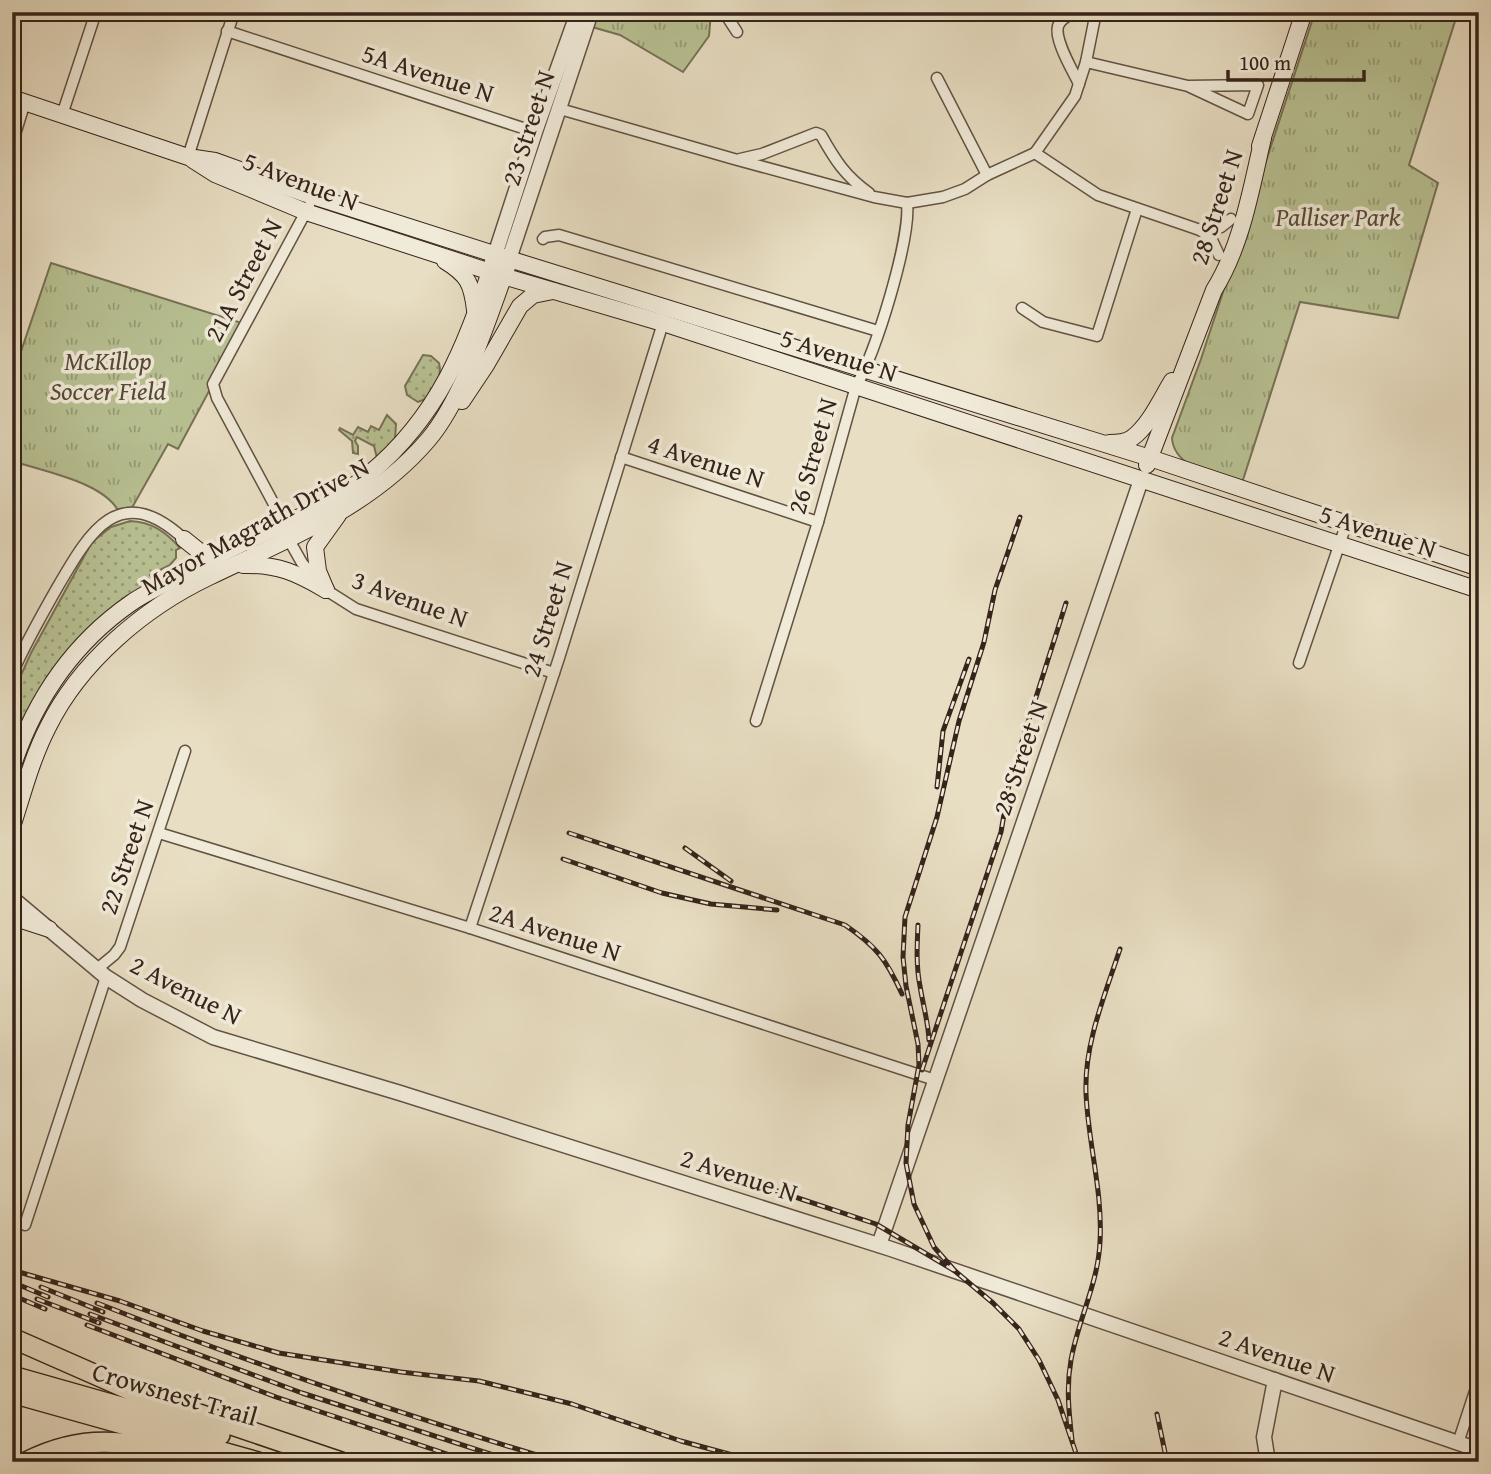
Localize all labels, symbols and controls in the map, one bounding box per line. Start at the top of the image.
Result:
street label: 5A Avenue N [357,33,499,112]
scale bar [1228,38,1365,82]
text: 100 m [1239,47,1291,78]
street label: 23 Street N [491,65,564,191]
street label: 5 Avenue N [238,141,365,220]
street label: 28 Street N [1179,144,1252,270]
park label: Palliser Park [1275,197,1401,236]
street label: 21A Street N [194,211,291,349]
street label: 5 Avenue N [776,317,903,392]
park label: McKillop Soccer Field [50,341,166,410]
street label: 26 Street N [776,393,847,519]
street label: 4 Avenue N [643,423,770,498]
street label: Mayor Magrath Drive N [134,447,376,605]
street label: 5 Avenue N [1315,493,1442,568]
street label: 24 Street N [510,556,583,682]
street label: 3 Avenue N [347,560,474,638]
street label: 28 Street N [982,695,1057,821]
street label: 22 Street N [88,794,163,920]
street label: 2A Avenue N [484,892,626,971]
street label: 2 Avenue N [124,945,249,1034]
street label: 2 Avenue N [676,1137,803,1212]
street label: 2 Avenue N [1214,1316,1341,1393]
street label: Crowsnest Trail [88,1351,262,1436]

